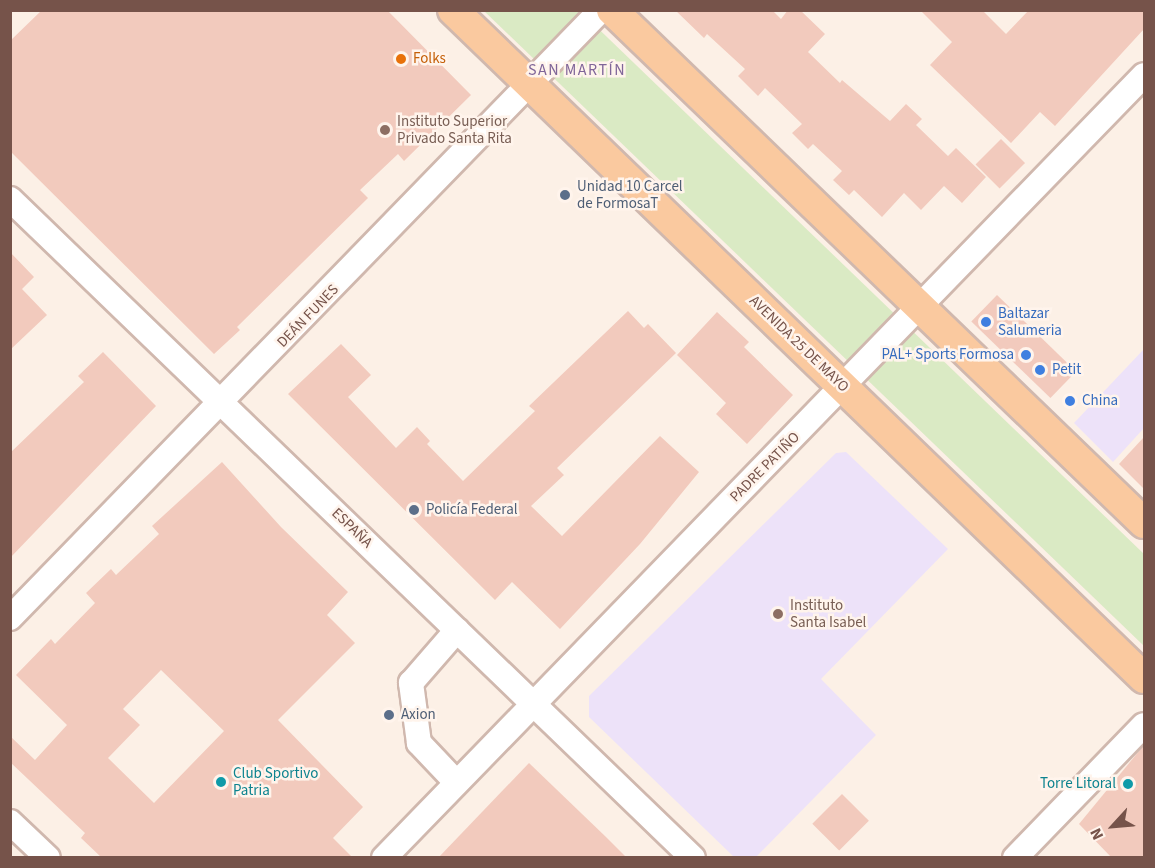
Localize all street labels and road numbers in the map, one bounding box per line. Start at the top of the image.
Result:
street label: DEÁN FUNES [273,281,343,351]
street label: AVENIDA 25 DE MAYO [746,292,852,396]
street label: PADRE PATIÑO [726,428,804,506]
street label: ESPAÑA [328,504,376,552]

